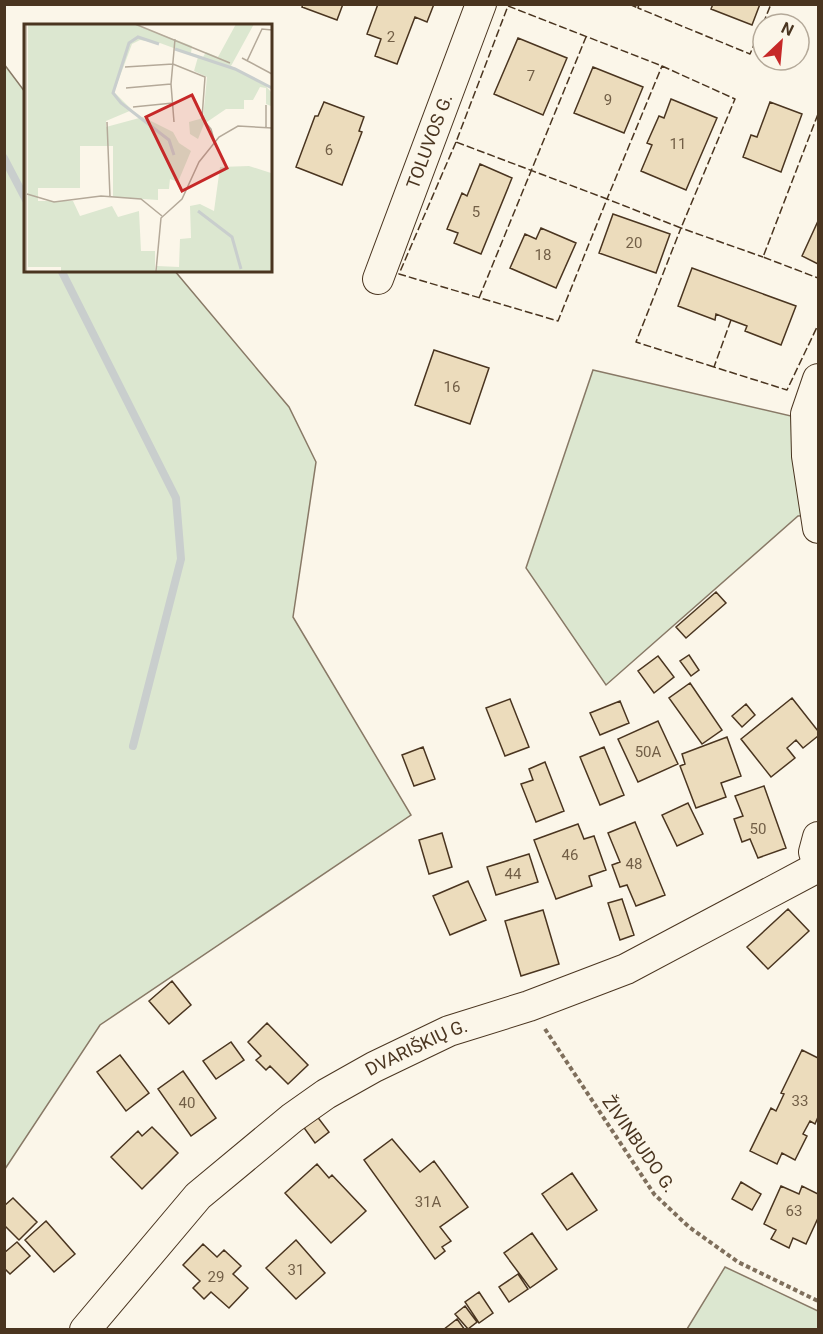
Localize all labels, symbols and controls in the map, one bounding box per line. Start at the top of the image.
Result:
north arrow [751,12,811,72]
text: N [778,18,797,40]
inset map [24,24,272,272]
house number: 2 [387,28,395,46]
house number: 7 [527,67,535,85]
street label: TOLUVOS G. [402,91,456,192]
house number: 9 [604,91,612,109]
house number: 11 [670,135,686,153]
house number: 6 [325,141,333,159]
house number: 5 [472,203,480,221]
house number: 20 [626,234,642,252]
house number: 18 [535,246,551,264]
house number: 16 [444,378,460,396]
house number: 50A [635,743,662,761]
house number: 50 [750,820,766,838]
house number: 46 [562,846,578,864]
house number: 48 [626,855,642,873]
house number: 44 [505,865,522,883]
street label: DVARIŠKIŲ G. [361,1015,470,1080]
street label: ŽIVINBUDO G. [598,1091,681,1196]
house number: 33 [792,1092,808,1110]
house number: 40 [179,1094,195,1112]
house number: 31A [415,1193,442,1211]
house number: 63 [786,1202,802,1220]
house number: 31 [288,1261,304,1279]
house number: 29 [208,1268,224,1286]

